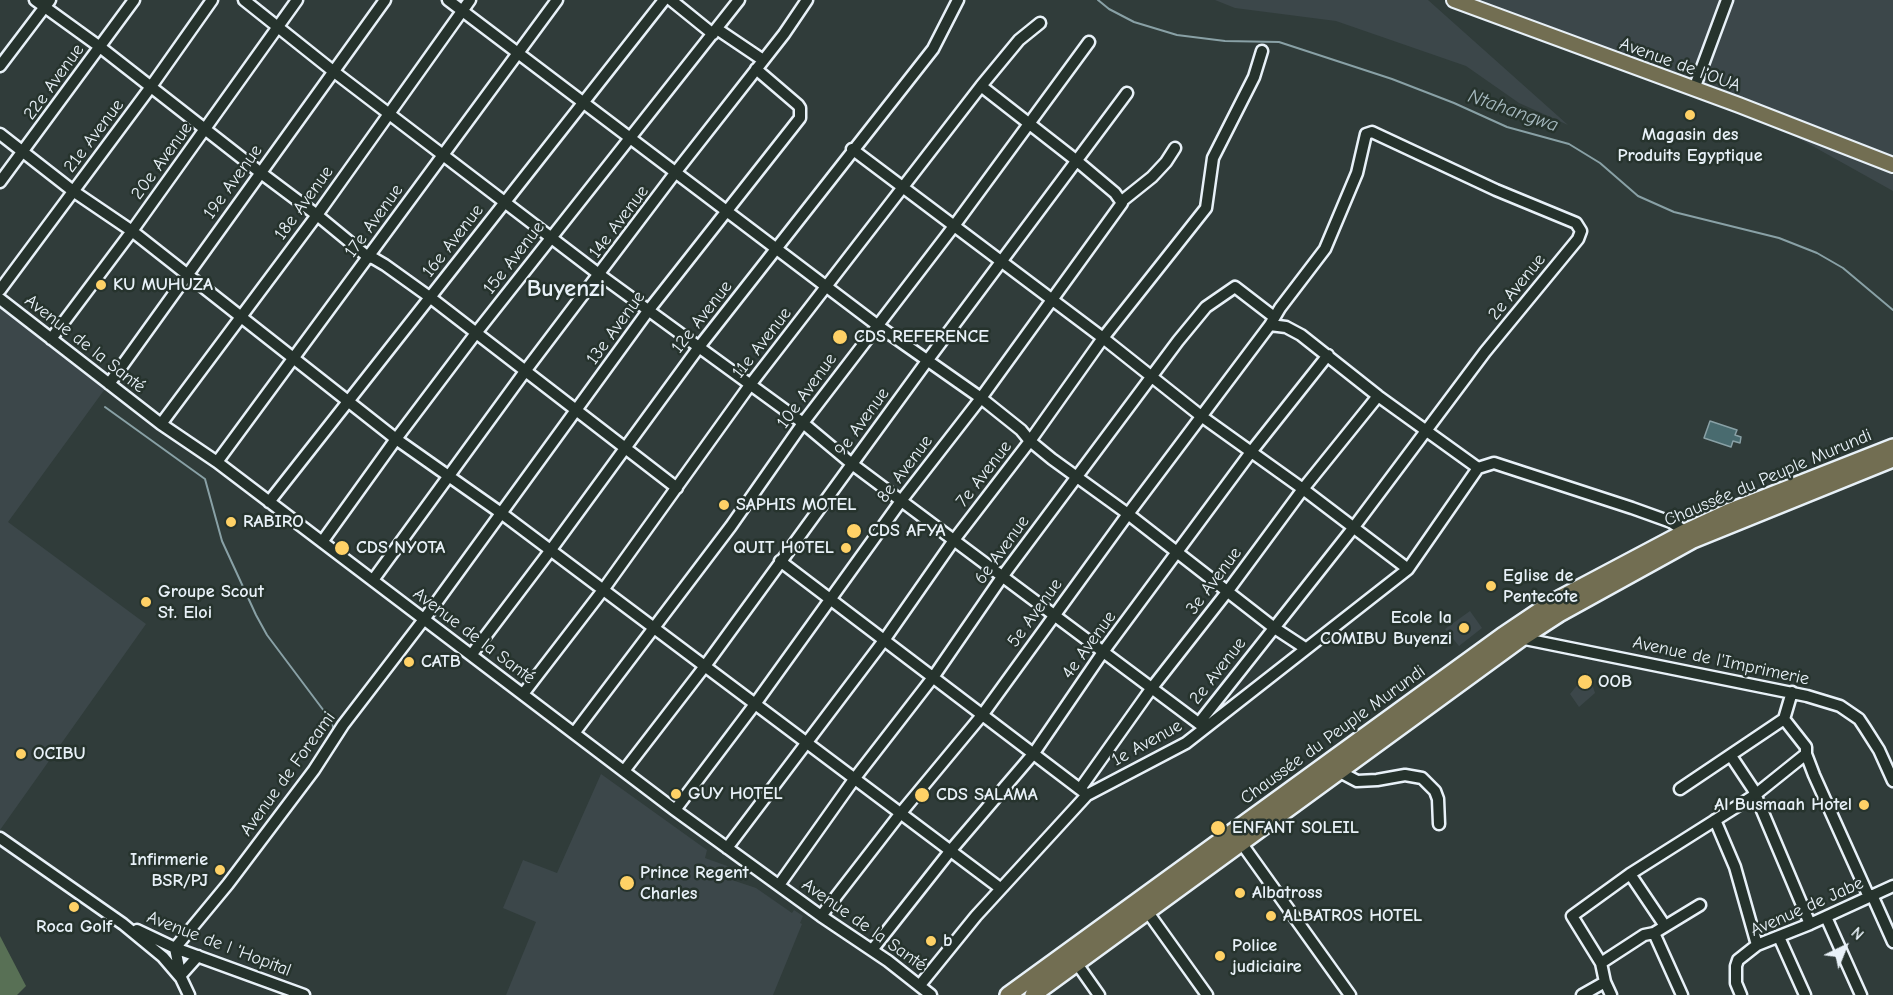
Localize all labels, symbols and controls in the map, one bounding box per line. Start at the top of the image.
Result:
street label: Avenue de l'OUA [1617,33,1743,97]
street label: 22e Avenue [19,40,89,124]
water label: Ntahangwa [1465,84,1561,138]
street label: 21e Avenue [59,95,129,177]
marker: Magasin des Produits Egyptique [1683,108,1697,122]
street label: 20e Avenue [127,118,197,204]
place label: Magasin des Produits Egyptique [1617,124,1763,166]
street label: 19e Avenue [199,141,267,223]
street label: 18e Avenue [270,162,338,244]
street label: 17e Avenue [340,180,408,262]
street label: 14e Avenue [585,181,653,263]
street label: 16e Avenue [418,200,488,282]
street label: 15e Avenue [479,217,549,299]
street label: 2e Avenue [1484,249,1550,325]
place label: KU MUHUZA [113,274,213,296]
district label: Buyenzi [527,275,605,303]
street label: 12e Avenue [667,276,737,358]
marker: KU MUHUZA [94,278,108,292]
street label: 13e Avenue [582,287,650,369]
street label: Avenue de la Santé [20,290,150,398]
street label: 11e Avenue [728,303,796,383]
place label: CDS REFERENCE [854,326,989,348]
marker: CDS REFERENCE [831,328,849,346]
street label: 10e Avenue [772,349,842,433]
street label: 9e Avenue [830,384,894,460]
street label: Chaussée du Peuple Murundi [1661,424,1875,532]
street label: 8e Avenue [873,431,937,507]
street label: 7e Avenue [951,436,1017,512]
place label: SAPHIS MOTEL [736,494,857,516]
marker: SAPHIS MOTEL [717,498,731,512]
place label: RABIRO [243,511,304,533]
street label: 6e Avenue [970,511,1034,589]
marker: RABIRO [224,515,238,529]
place label: CDS AFYA [868,520,945,542]
marker: CDS AFYA [845,522,863,540]
place label: CDS NYOTA [356,537,445,559]
place label: QUIT HOTEL [733,537,834,559]
marker: CDS NYOTA [333,539,351,557]
marker: QUIT HOTEL [839,541,853,555]
street label: 3e Avenue [1182,543,1246,619]
place label: Eglise de Pentecote [1503,565,1578,608]
street label: 5e Avenue [1003,574,1067,652]
marker: Eglise de Pentecote [1484,579,1498,593]
place label: Groupe Scout St. Eloi [158,581,264,624]
street label: Avenue de la Santé [409,583,539,689]
marker: Groupe Scout St. Eloi [139,595,153,609]
street label: 4e Avenue [1057,607,1121,683]
place label: Ecole la COMIBU Buyenzi [1320,607,1452,650]
marker: Ecole la COMIBU Buyenzi [1457,621,1471,635]
street label: Avenue de l'Imprimerie [1631,632,1811,690]
street label: 2e Avenue [1185,633,1251,709]
place label: CATB [421,651,461,673]
marker: CATB [402,655,416,669]
street label: Chaussée du Peuple Murundi [1236,661,1430,809]
place label: OOB [1598,671,1632,693]
marker: OOB [1576,673,1594,691]
street label: Avenue de Foreami [236,708,340,840]
street label: 1e Avenue [1108,715,1186,771]
place label: OCIBU [33,743,86,765]
marker: OCIBU [14,747,28,761]
place label: GUY HOTEL [688,783,783,805]
place label: CDS SALAMA [936,784,1038,806]
marker: CDS SALAMA [913,786,931,804]
marker: GUY HOTEL [669,787,683,801]
place label: Al Busmaah Hotel [1714,794,1852,816]
marker: Al Busmaah Hotel [1857,798,1871,812]
place label: ENFANT SOLEIL [1232,817,1359,839]
marker: ENFANT SOLEIL [1209,819,1227,837]
place label: Infirmerie BSR/PJ [130,849,208,892]
place label: Prince Regent Charles [640,862,749,904]
marker: Infirmerie BSR/PJ [213,863,227,877]
street label: Avenue de Jabe [1747,872,1867,942]
marker: Prince Regent Charles [618,874,636,892]
street label: Avenue de la Santé [797,874,931,976]
place label: Albatross [1252,882,1322,904]
marker: Albatross [1233,886,1247,900]
marker: Roca Golf [67,900,81,914]
place label: ALBATROS HOTEL [1283,905,1422,927]
street label: Avenue de l 'Hopital [144,907,294,981]
marker: ALBATROS HOTEL [1264,909,1278,923]
place label: Roca Golf [36,916,112,938]
north arrow [1815,917,1875,977]
text: N [1847,924,1867,944]
place label: b [943,930,952,952]
marker: b [924,934,938,948]
place label: Police judiciaire [1232,935,1302,978]
marker: Police judiciaire [1213,949,1227,963]

